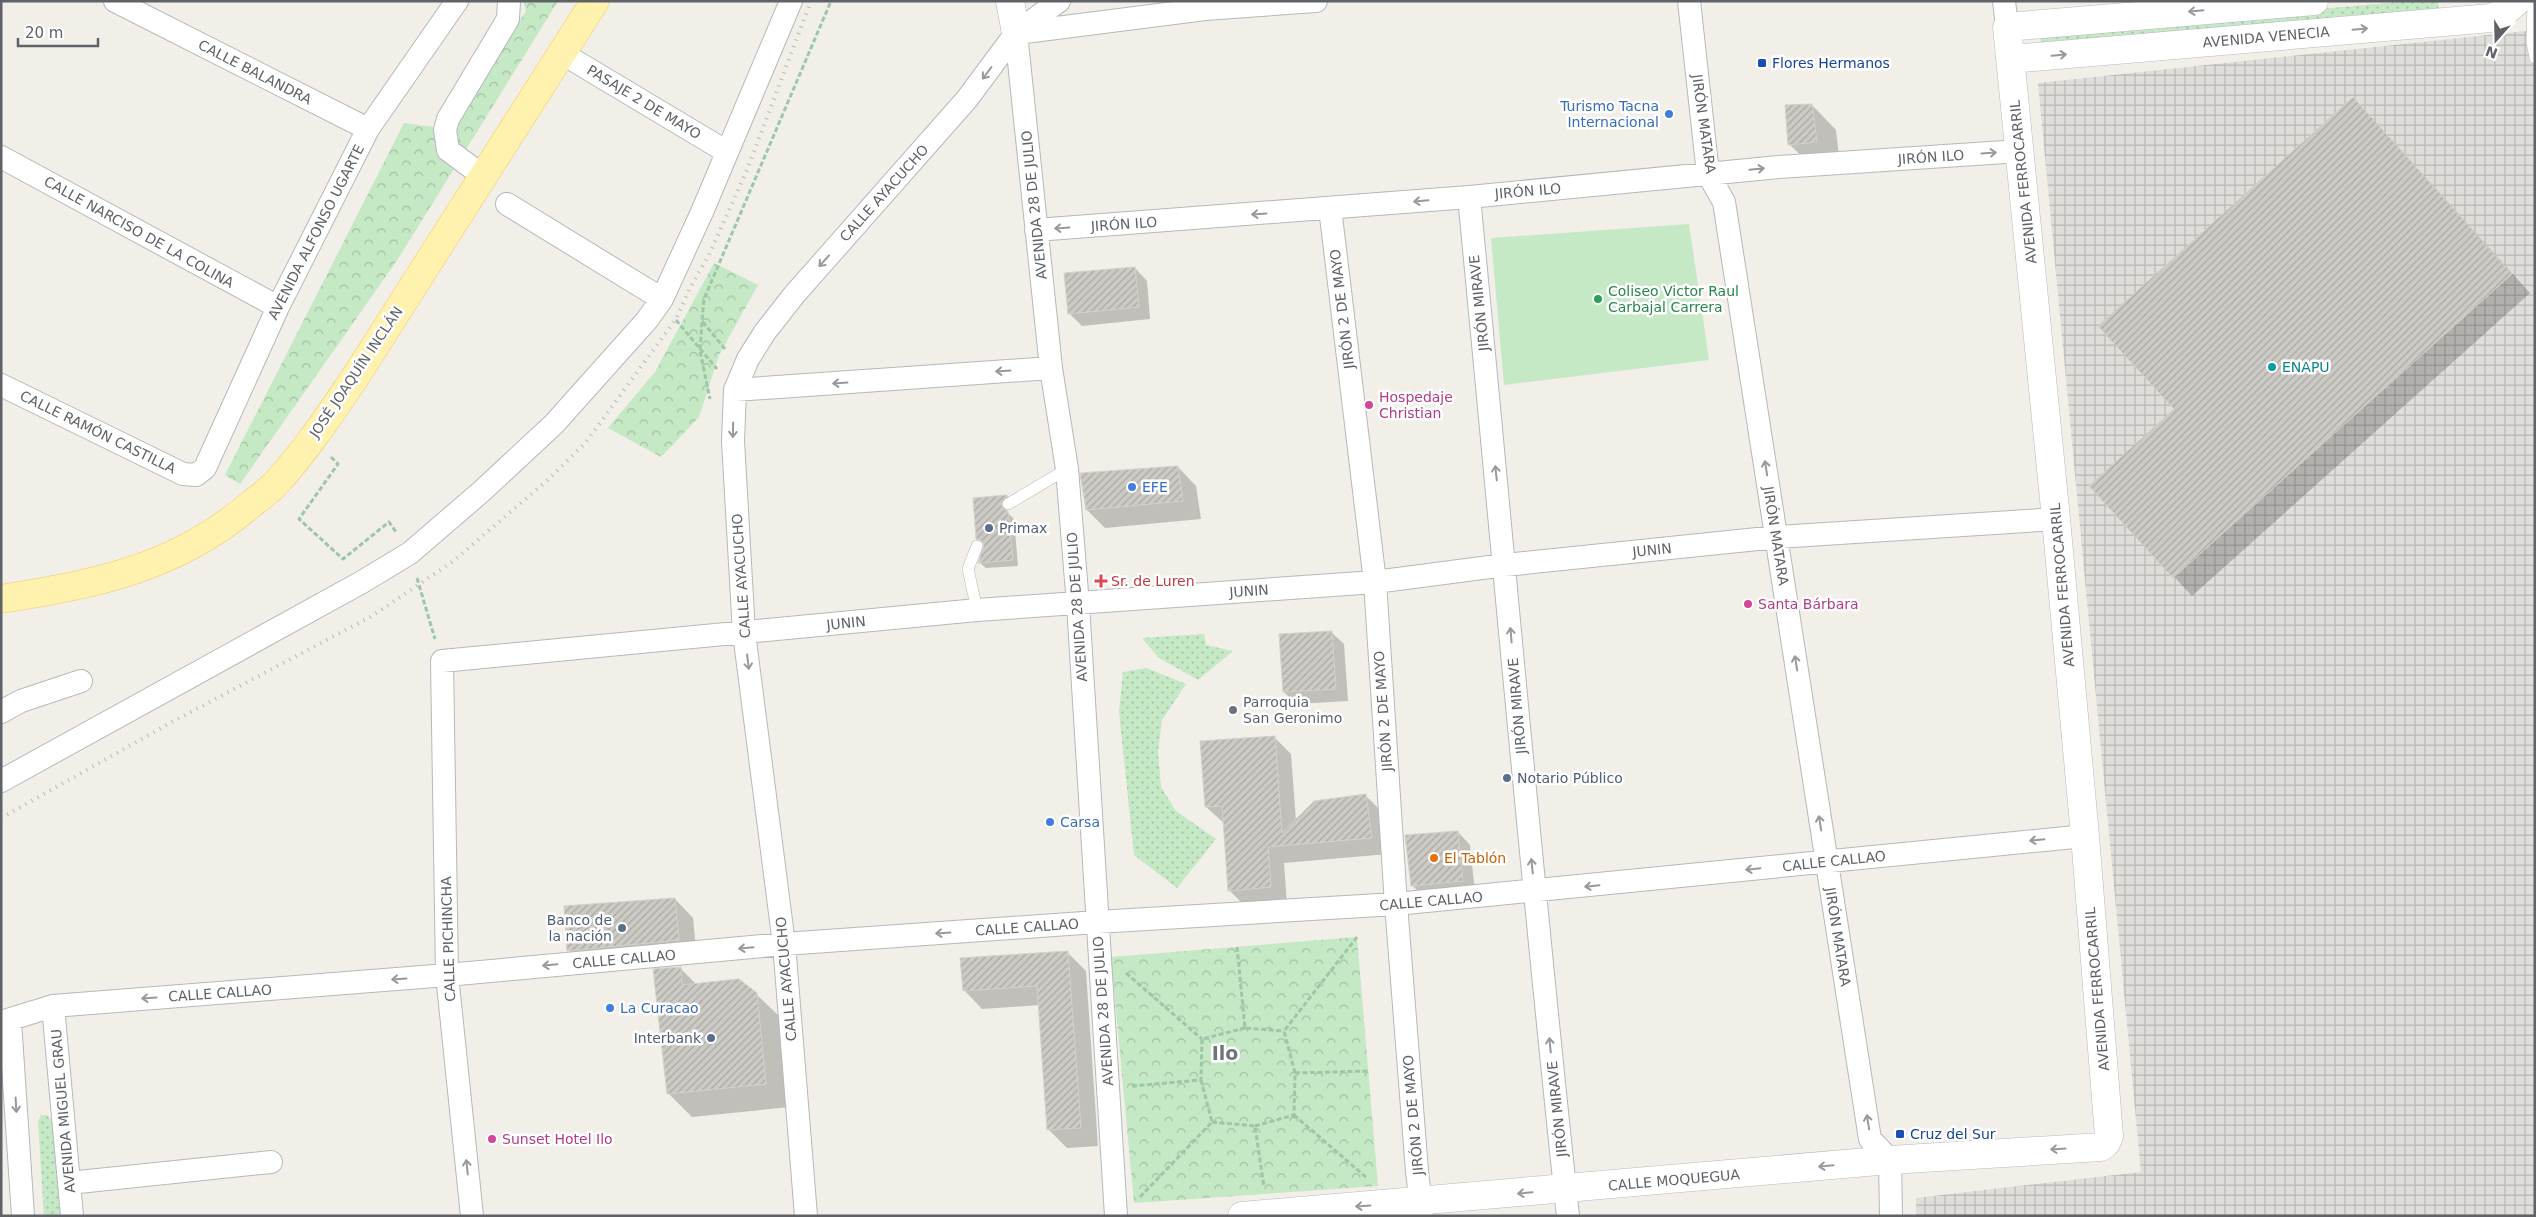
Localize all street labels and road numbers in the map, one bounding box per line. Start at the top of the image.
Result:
street label: AVENIDA VENECIA [2202,23,2331,51]
street label: CALLE BALANDRA [196,36,315,108]
street label: PASAJE 2 DE MAYO [584,62,704,142]
street label: JIRÓN MATARA [1689,72,1720,175]
street label: AVENIDA FERROCARRIL [2006,99,2040,265]
street label: AVENIDA 28 DE JULIO [1018,130,1050,280]
street label: CALLE AYACUCHO [836,141,932,245]
street label: AVENIDA ALFONSO UGARTE [265,142,367,322]
street label: JIRÓN ILO [1896,146,1965,167]
street label: CALLE NARCISO DE LA COLINA [41,173,237,291]
street label: JIRÓN ILO [1493,179,1562,202]
street label: JIRÓN ILO [1089,213,1158,234]
street label: JIRÓN 2 DE MAYO [1326,248,1357,371]
street label: JIRÓN MIRAVE [1465,254,1492,353]
street label: JOSÉ JOAQUÍN INCLÁN [306,304,406,441]
street label: CALLE RAMÓN CASTILLA [17,386,179,477]
street label: JIRÓN MATARA [1760,484,1793,587]
street label: AVENIDA FERROCARRIL [2047,502,2077,668]
street label: CALLE AYACUCHO [729,513,753,639]
street label: AVENIDA 28 DE JULIO [1064,532,1090,682]
street label: JUNIN [1631,540,1672,560]
street label: JUNIN [1228,582,1269,600]
street label: JUNIN [825,613,866,633]
street label: JIRÓN 2 DE MAYO [1370,650,1395,773]
street label: JIRÓN MIRAVE [1504,657,1529,756]
street label: CALLE CALLAO [1782,848,1886,874]
street label: CALLE PICHINCHA [438,876,458,1002]
street label: JIRÓN MATARA [1822,885,1855,988]
street label: CALLE CALLAO [1379,889,1483,913]
street label: AVENIDA FERROCARRIL [2082,906,2112,1072]
street label: CALLE CALLAO [975,915,1079,939]
street label: CALLE AYACUCHO [773,916,799,1042]
street label: AVENIDA 28 DE JULIO [1090,936,1116,1086]
street label: CALLE CALLAO [572,947,676,971]
street label: CALLE CALLAO [168,981,272,1005]
street label: AVENIDA MIGUEL GRAU [48,1028,78,1194]
street label: JIRÓN 2 DE MAYO [1399,1054,1426,1177]
street label: JIRÓN MIRAVE [1543,1060,1570,1159]
street label: CALLE MOQUEGUA [1607,1166,1741,1194]

